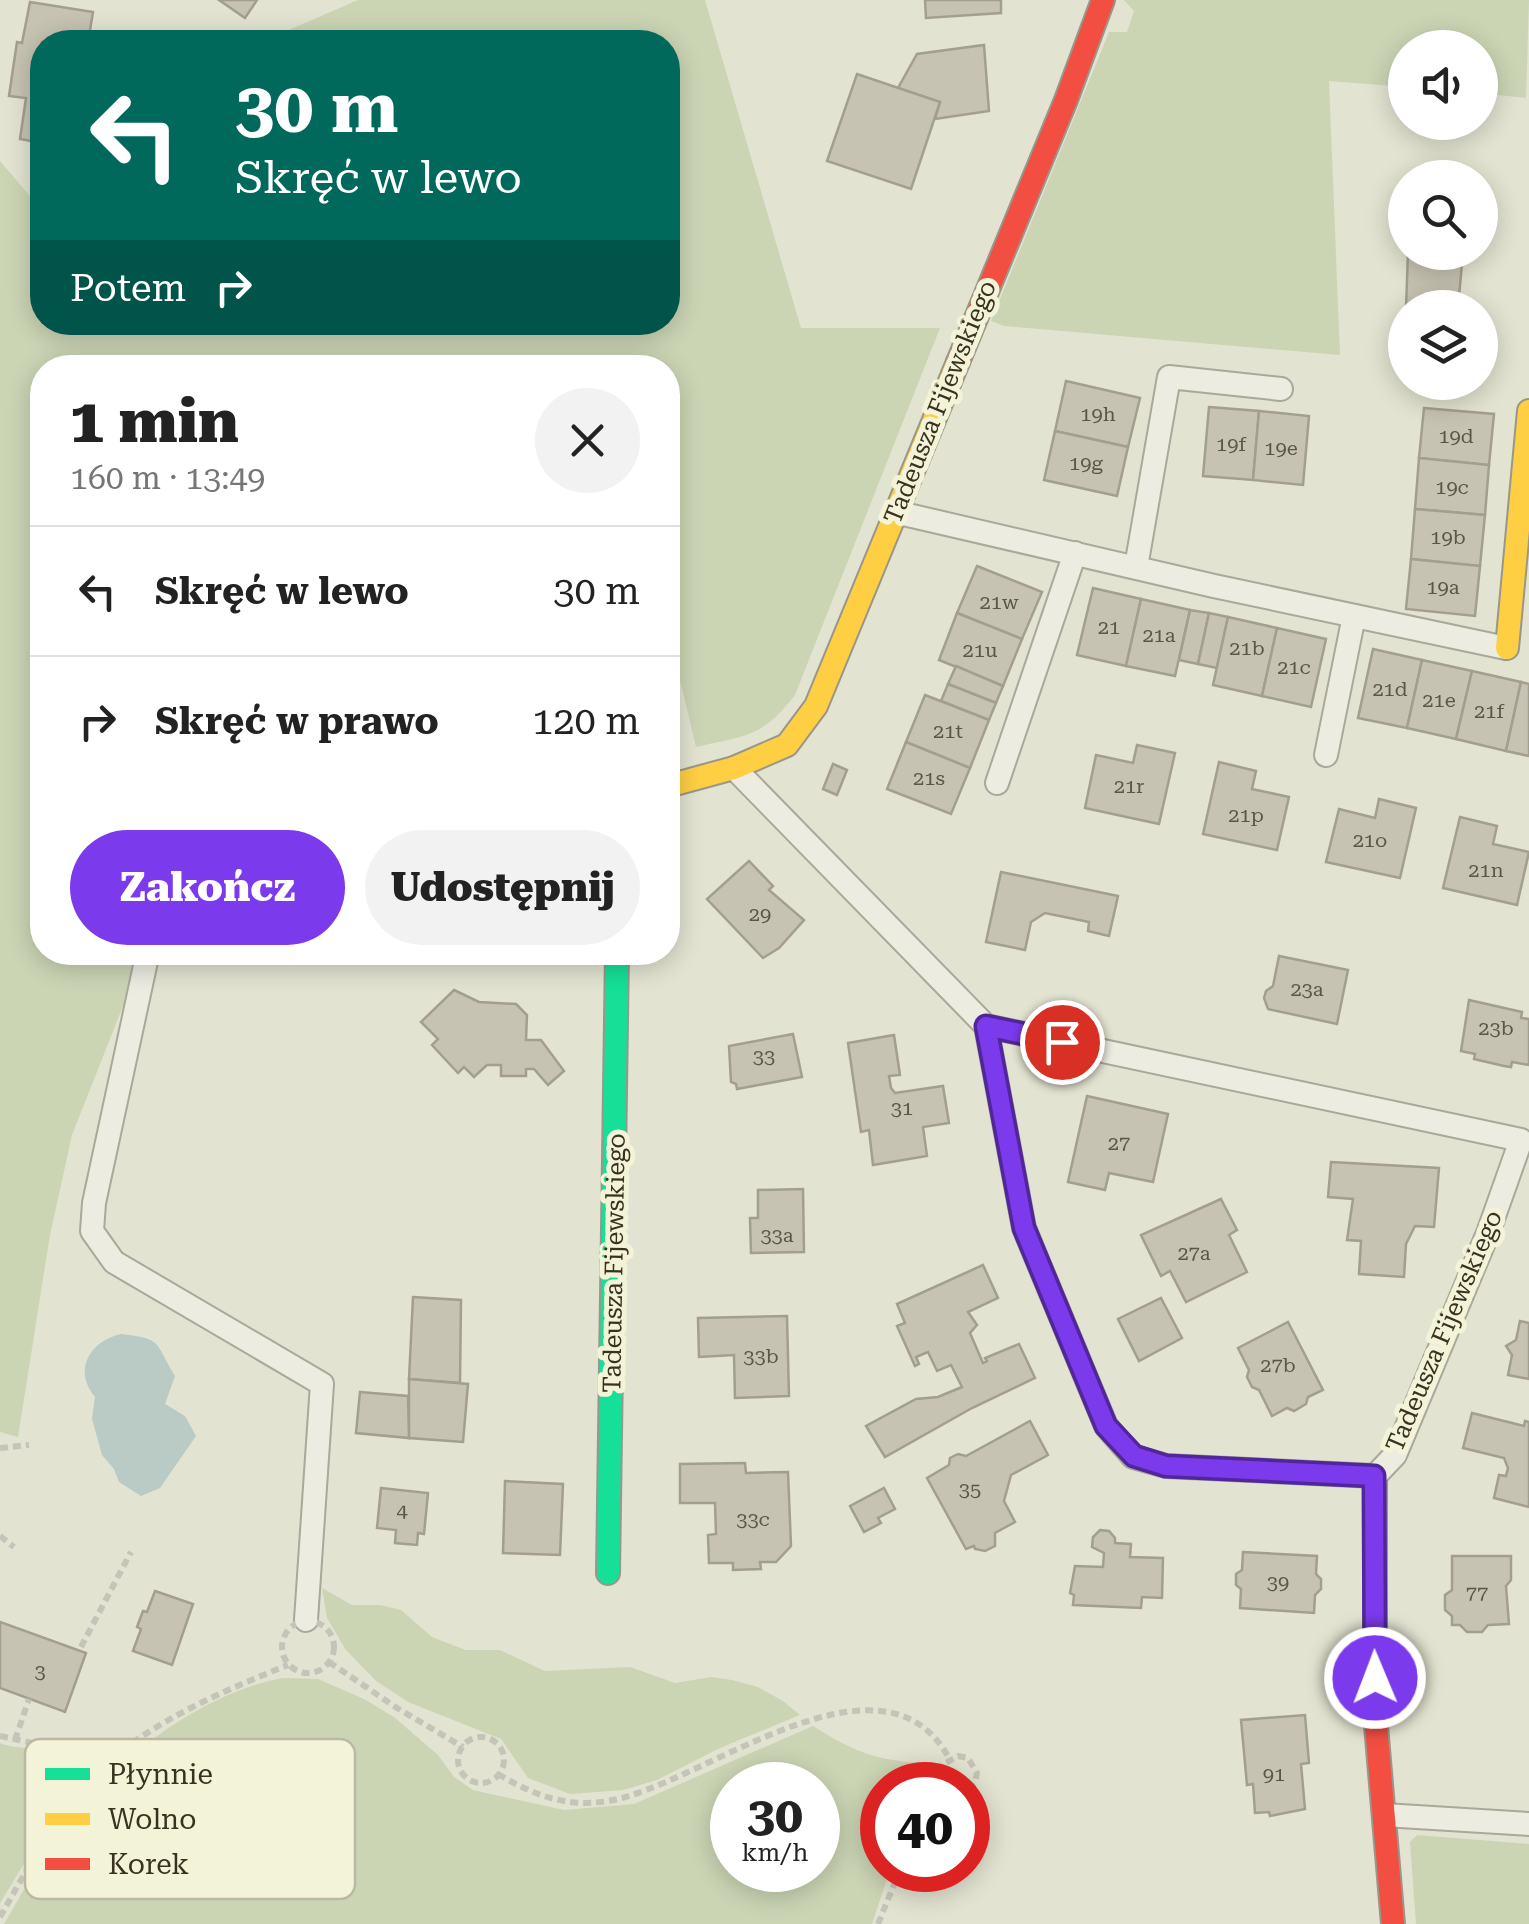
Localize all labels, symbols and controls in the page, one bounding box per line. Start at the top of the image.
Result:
map controls [1388,30,1498,400]
button: sound [1388,30,1498,140]
text: 30 m [235,67,399,149]
icon: left [70,70,200,200]
text: Skręć w lewo [235,151,522,204]
button: search [1388,160,1498,270]
icon: right [206,260,261,315]
text: Potem [70,266,186,310]
street label: Tadeusza Fijewskiego [878,276,1002,528]
button: layers [1388,290,1498,400]
text: 1 min [70,386,239,457]
button: close [535,388,640,493]
house number: 19h [1080,402,1116,426]
house number: 19d [1438,424,1474,448]
house number: 19f [1216,432,1247,456]
house number: 19e [1264,436,1298,460]
house number: 19g [1069,451,1104,475]
text: 160 m · 13:49 [70,459,265,497]
house number: 19c [1435,475,1469,499]
house number: 19b [1430,525,1466,549]
icon: left [70,564,125,619]
text: Skręć w lewo [155,569,409,613]
text: 30 m [553,569,640,613]
house number: 19a [1426,575,1460,599]
house number: 21w [980,590,1019,614]
house number: 21 [1098,615,1120,639]
house number: 21a [1142,623,1176,647]
house number: 21b [1229,636,1265,660]
house number: 21u [963,638,998,662]
house number: 21c [1277,655,1311,679]
house number: 21d [1372,677,1408,701]
house number: 21e [1422,688,1456,712]
icon: right [70,694,125,749]
text: Skręć w prawo [155,699,439,743]
text: 120 m [532,699,640,743]
house number: 21f [1474,699,1505,723]
house number: 21t [933,719,963,743]
house number: 21s [913,766,945,790]
house number: 21r [1114,774,1144,798]
house number: 21p [1228,803,1264,827]
house number: 21o [1353,828,1387,852]
button: Zakończ [70,830,345,945]
button: Udostępnij [365,830,640,945]
house number: 21n [1468,858,1504,882]
house number: 29 [749,902,771,926]
house number: 23a [1290,977,1324,1001]
pin [1020,1000,1105,1085]
icon: arrive [1035,1015,1090,1070]
house number: 23b [1478,1016,1514,1040]
house number: 33 [753,1044,775,1068]
house number: 31 [891,1096,913,1120]
house number: 27 [1108,1131,1130,1155]
street label: Tadeusza Fijewskiego [597,1133,631,1393]
street label: Tadeusza Fijewskiego [1380,1206,1508,1456]
house number: 33a [760,1223,794,1247]
house number: 27a [1177,1241,1211,1265]
house number: 33b [743,1344,779,1368]
house number: 27b [1260,1353,1296,1377]
house number: 35 [959,1477,981,1501]
house number: 4 [396,1498,408,1522]
house number: 33c [736,1507,770,1531]
house number: 39 [1267,1570,1289,1594]
house number: 77 [1466,1581,1488,1605]
position arrow [1323,1626,1427,1730]
house number: 3 [34,1659,46,1683]
legend [25,1739,355,1899]
text: Płynnie [108,1758,213,1791]
speed limit sign: 40 [860,1762,990,1892]
house number: 91 [1263,1762,1285,1786]
text: 30 [747,1786,803,1844]
text: Wolno [108,1803,196,1836]
text: km/h [742,1838,808,1867]
text: Korek [108,1848,189,1881]

